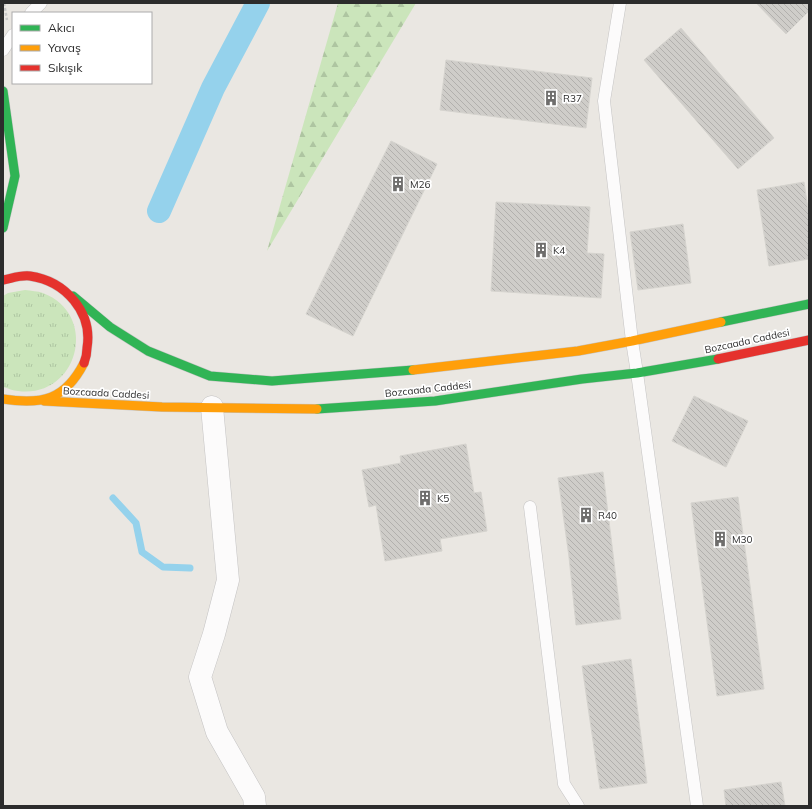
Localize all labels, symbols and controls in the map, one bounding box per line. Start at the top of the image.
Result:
legend [12,12,152,84]
text: Akıcı [48,20,75,35]
text: Yavaş [47,40,81,55]
text: Sıkışık [48,60,83,75]
building icon: R37 [542,89,560,107]
place label: R37 [563,92,582,105]
building icon: M26 [389,175,407,193]
place label: M26 [410,178,431,191]
building icon: K4 [532,241,550,259]
place label: K4 [553,244,565,257]
street label: Bozcaada Caddesi [703,326,791,356]
street label: Bozcaada Caddesi [384,378,472,400]
street label: Bozcaada Caddesi [62,384,150,402]
building icon: K5 [416,489,434,507]
place label: K5 [437,492,449,505]
building icon: R40 [577,506,595,524]
place label: R40 [598,509,617,522]
building icon: M30 [711,530,729,548]
place label: M30 [732,533,753,546]

